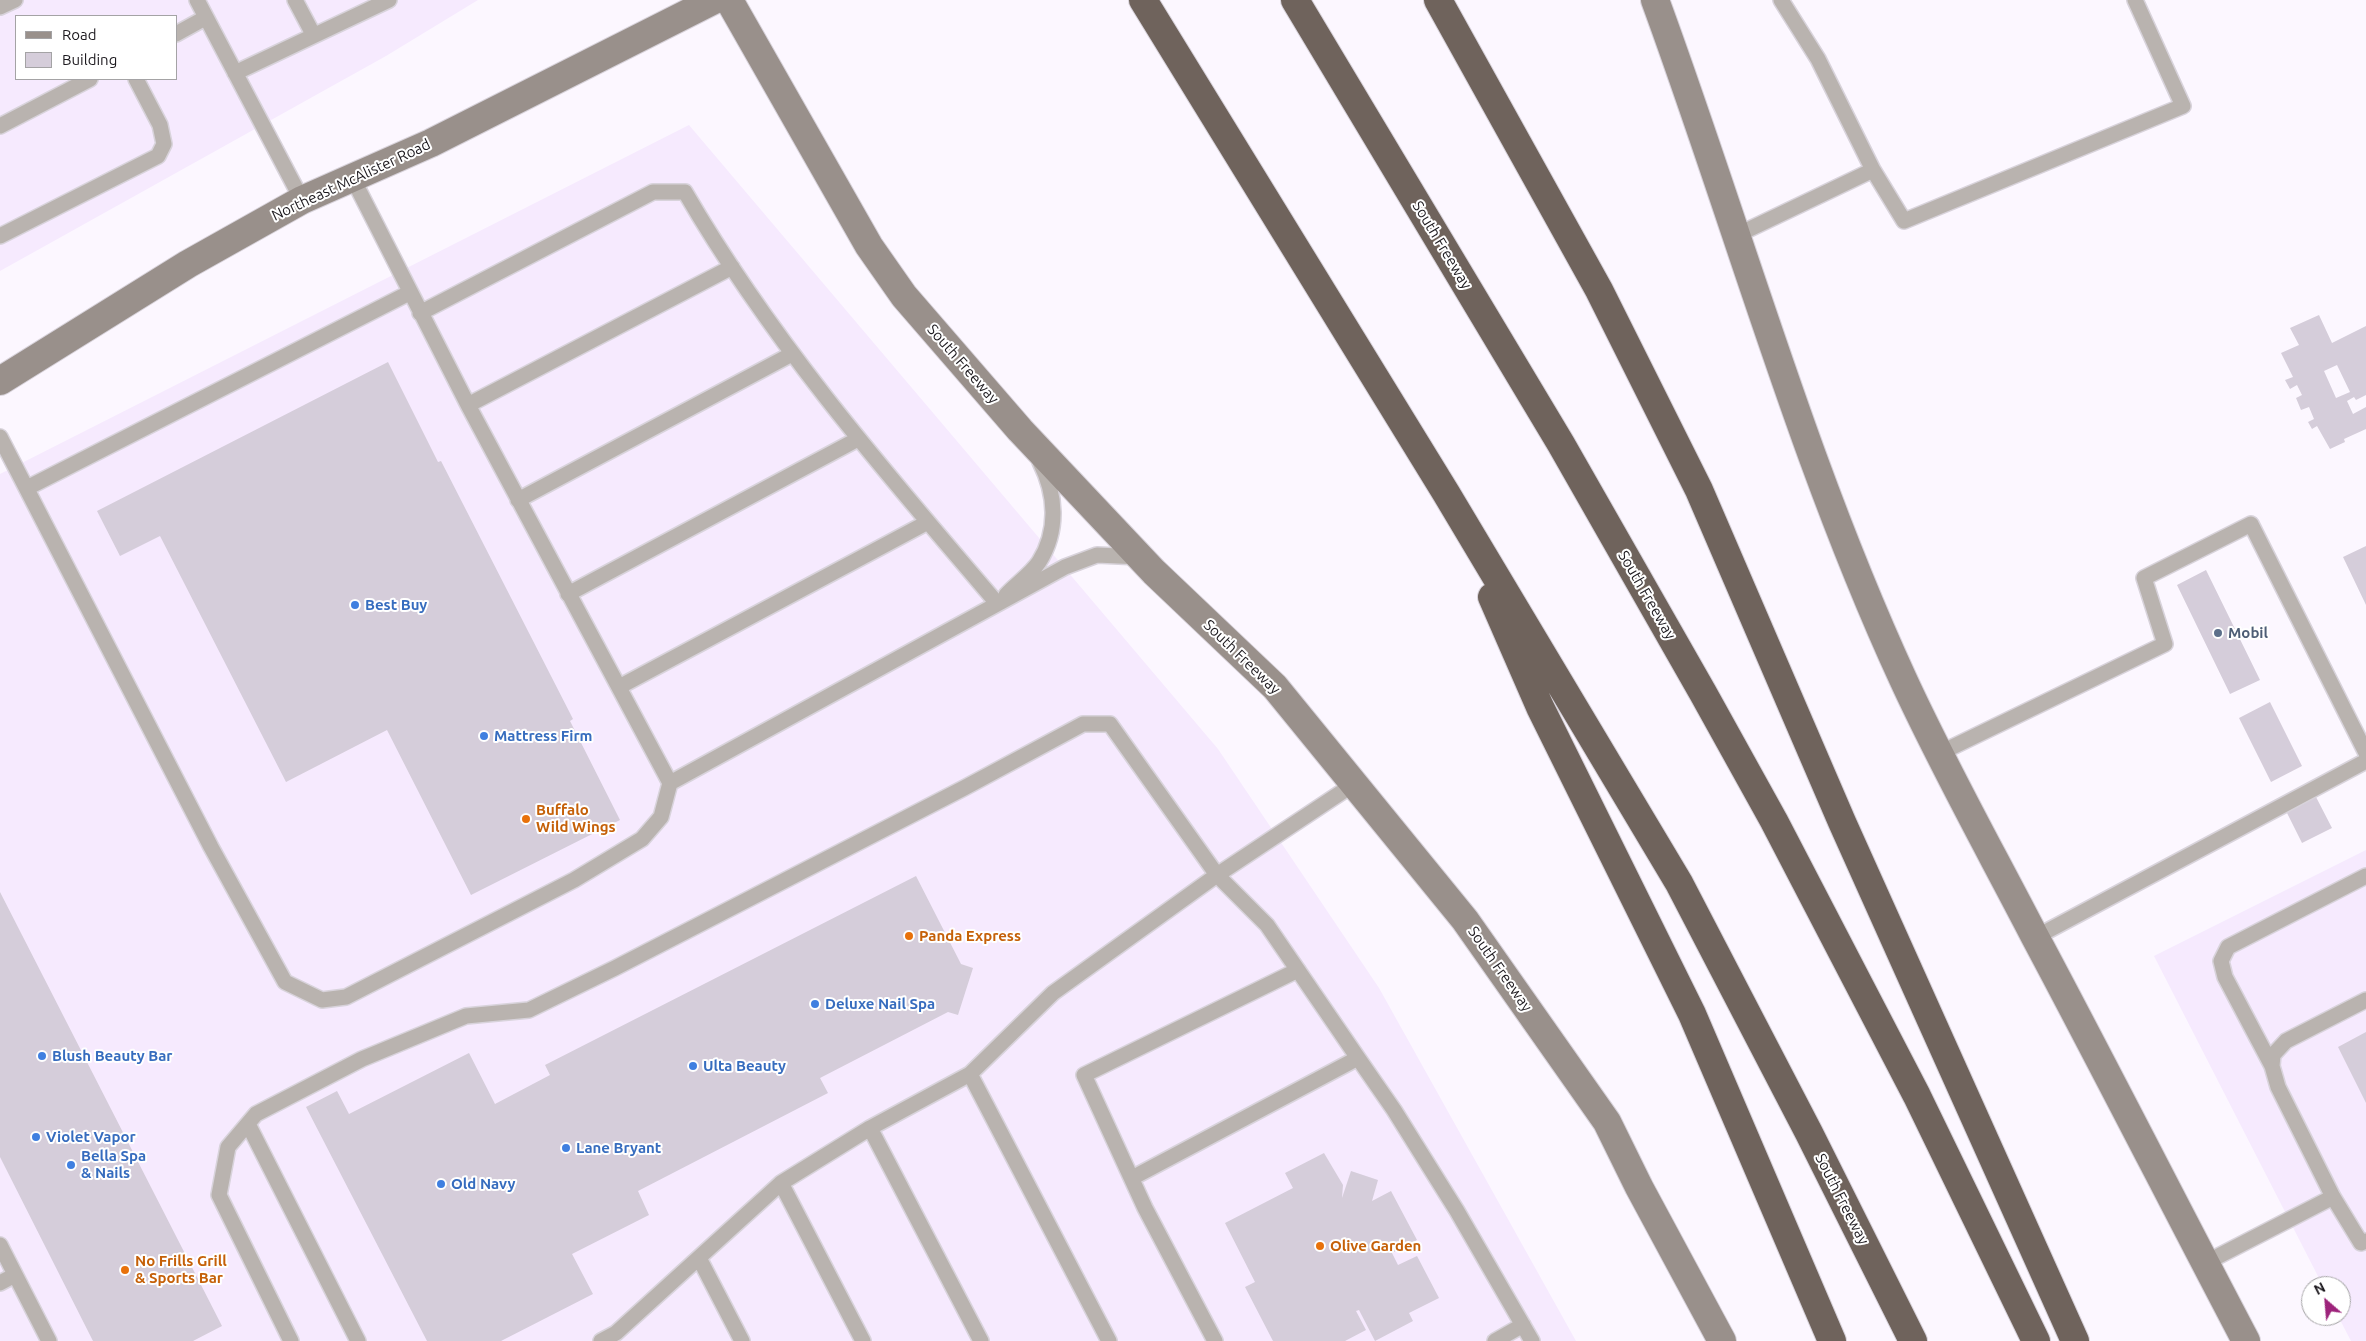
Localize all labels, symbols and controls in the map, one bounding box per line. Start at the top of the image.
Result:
legend [15,15,178,80]
text: Road [62,26,97,43]
text: Building [62,51,117,68]
street label: Northeast McAlister Road [269,135,433,225]
street label: South Freeway [1409,198,1475,292]
street label: South Freeway [924,321,1002,407]
street label: South Freeway [1614,547,1680,643]
place label: Best Buy [365,596,427,614]
marker: Best Buy [349,599,361,611]
street label: South Freeway [1200,616,1284,698]
place label: Mobil [2228,624,2268,642]
marker: Mobil [2212,627,2224,639]
place label: Mattress Firm [494,727,593,745]
marker: Mattress Firm [478,730,490,742]
place label: Buffalo Wild Wings [536,801,616,836]
marker: Buffalo Wild Wings [520,813,532,825]
street label: South Freeway [1464,923,1536,1015]
place label: Panda Express [919,927,1021,945]
marker: Panda Express [903,930,915,942]
place label: Deluxe Nail Spa [825,995,935,1013]
marker: Deluxe Nail Spa [809,998,821,1010]
place label: Blush Beauty Bar [52,1047,173,1065]
marker: Blush Beauty Bar [36,1050,48,1062]
place label: Ulta Beauty [703,1057,786,1075]
marker: Ulta Beauty [687,1060,699,1072]
place label: Violet Vapor [46,1128,136,1146]
marker: Violet Vapor [30,1131,42,1143]
place label: Lane Bryant [576,1139,661,1157]
marker: Lane Bryant [560,1142,572,1154]
place label: Bella Spa & Nails [81,1147,146,1182]
street label: South Freeway [1811,1151,1873,1247]
marker: Bella Spa & Nails [65,1159,77,1171]
place label: Old Navy [451,1175,515,1193]
marker: Old Navy [435,1178,447,1190]
place label: Olive Garden [1330,1237,1421,1255]
marker: Olive Garden [1314,1240,1326,1252]
place label: No Frills Grill & Sports Bar [135,1252,227,1287]
marker: No Frills Grill & Sports Bar [119,1264,131,1276]
north arrow [2301,1276,2351,1326]
text: N [2311,1279,2328,1298]

